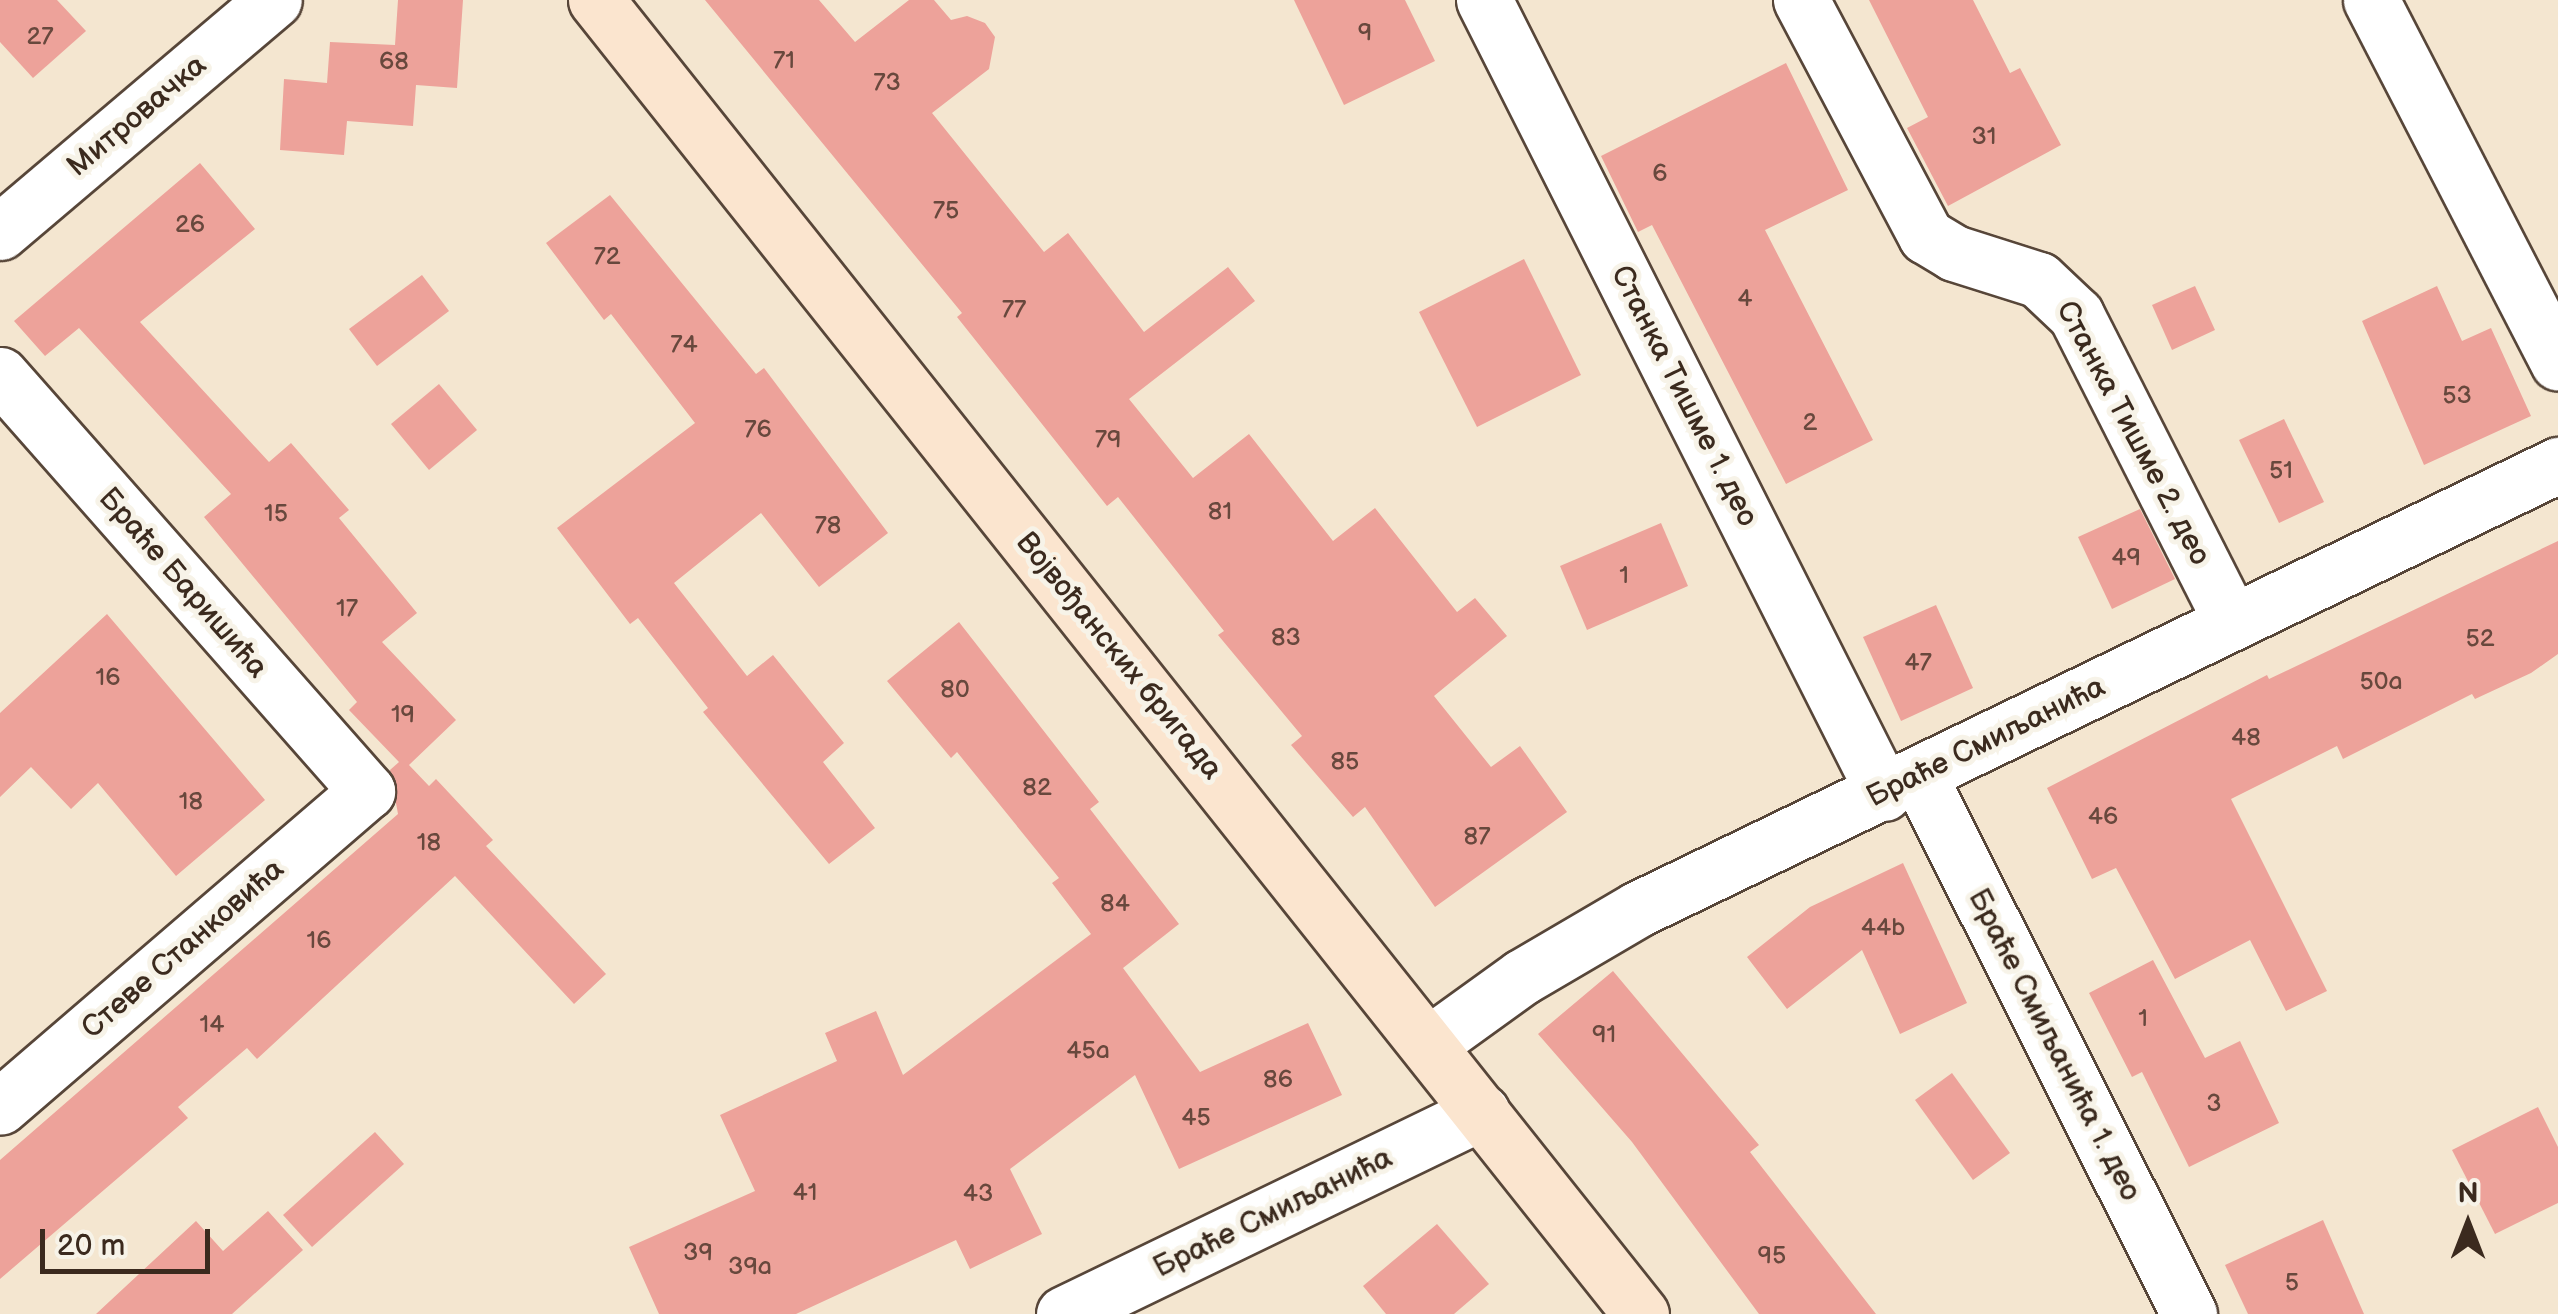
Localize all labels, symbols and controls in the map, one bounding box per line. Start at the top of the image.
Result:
house number: 9 [1358,18,1372,48]
house number: 27 [26,22,54,52]
house number: 71 [773,46,795,76]
street label: Митровачка [60,47,214,185]
house number: 68 [379,47,409,77]
house number: 73 [873,68,901,98]
house number: 31 [1971,122,1997,152]
house number: 6 [1652,159,1668,189]
house number: 75 [933,196,959,226]
house number: 26 [175,210,205,240]
house number: 72 [593,242,621,272]
street label: Станка Тишме 1. део [1603,260,1765,532]
house number: 4 [1737,284,1753,314]
house number: 77 [1002,295,1026,325]
street label: Станка Тишме 2. део [2048,295,2218,571]
house number: 74 [670,330,698,360]
house number: 53 [2442,381,2472,411]
house number: 2 [1803,408,1817,438]
house number: 76 [744,415,772,445]
house number: 79 [1095,425,1121,455]
house number: 51 [2269,456,2293,486]
street label: Браће Баришића [91,481,275,685]
house number: 81 [1208,497,1232,527]
house number: 15 [264,499,288,529]
house number: 78 [815,511,841,541]
street label: Војвођанских бригада [1008,525,1230,787]
house number: 49 [2111,543,2141,573]
house number: 1 [1619,561,1629,591]
house number: 17 [336,594,358,624]
house number: 83 [1271,623,1301,653]
house number: 52 [2465,624,2495,654]
house number: 47 [1904,648,1932,678]
house number: 16 [96,663,120,693]
house number: 50a [2359,667,2403,697]
street label: Браће Смиљанића [1861,669,2111,815]
house number: 80 [940,675,970,705]
house number: 19 [391,700,415,730]
house number: 48 [2231,723,2261,753]
house number: 85 [1331,747,1359,777]
house number: 82 [1022,773,1052,803]
house number: 18 [179,787,203,817]
house number: 46 [2088,802,2118,832]
house number: 87 [1464,822,1490,852]
house number: 18 [417,828,441,858]
street label: Стеве Станковића [75,851,291,1047]
street label: Браће Смиљанића 1. део [1960,883,2148,1207]
house number: 84 [1100,889,1130,919]
house number: 44b [1861,913,1905,943]
house number: 16 [307,926,331,956]
house number: 1 [2138,1004,2148,1034]
house number: 14 [200,1010,224,1040]
house number: 91 [1592,1020,1616,1050]
house number: 45a [1066,1036,1110,1066]
house number: 86 [1263,1065,1293,1095]
house number: 3 [2206,1089,2222,1119]
house number: 45 [1181,1103,1211,1133]
street label: Браће Смиљанића [1148,1140,1398,1286]
north arrow [2418,1174,2518,1274]
text: N [2457,1177,2479,1210]
house number: 41 [793,1178,817,1208]
house number: 43 [963,1179,993,1209]
scale bar [45,1209,215,1271]
text: 20 m [57,1228,125,1264]
house number: 39 [683,1238,713,1268]
house number: 95 [1758,1241,1786,1271]
house number: 39a [728,1252,772,1282]
house number: 5 [2285,1268,2299,1298]

